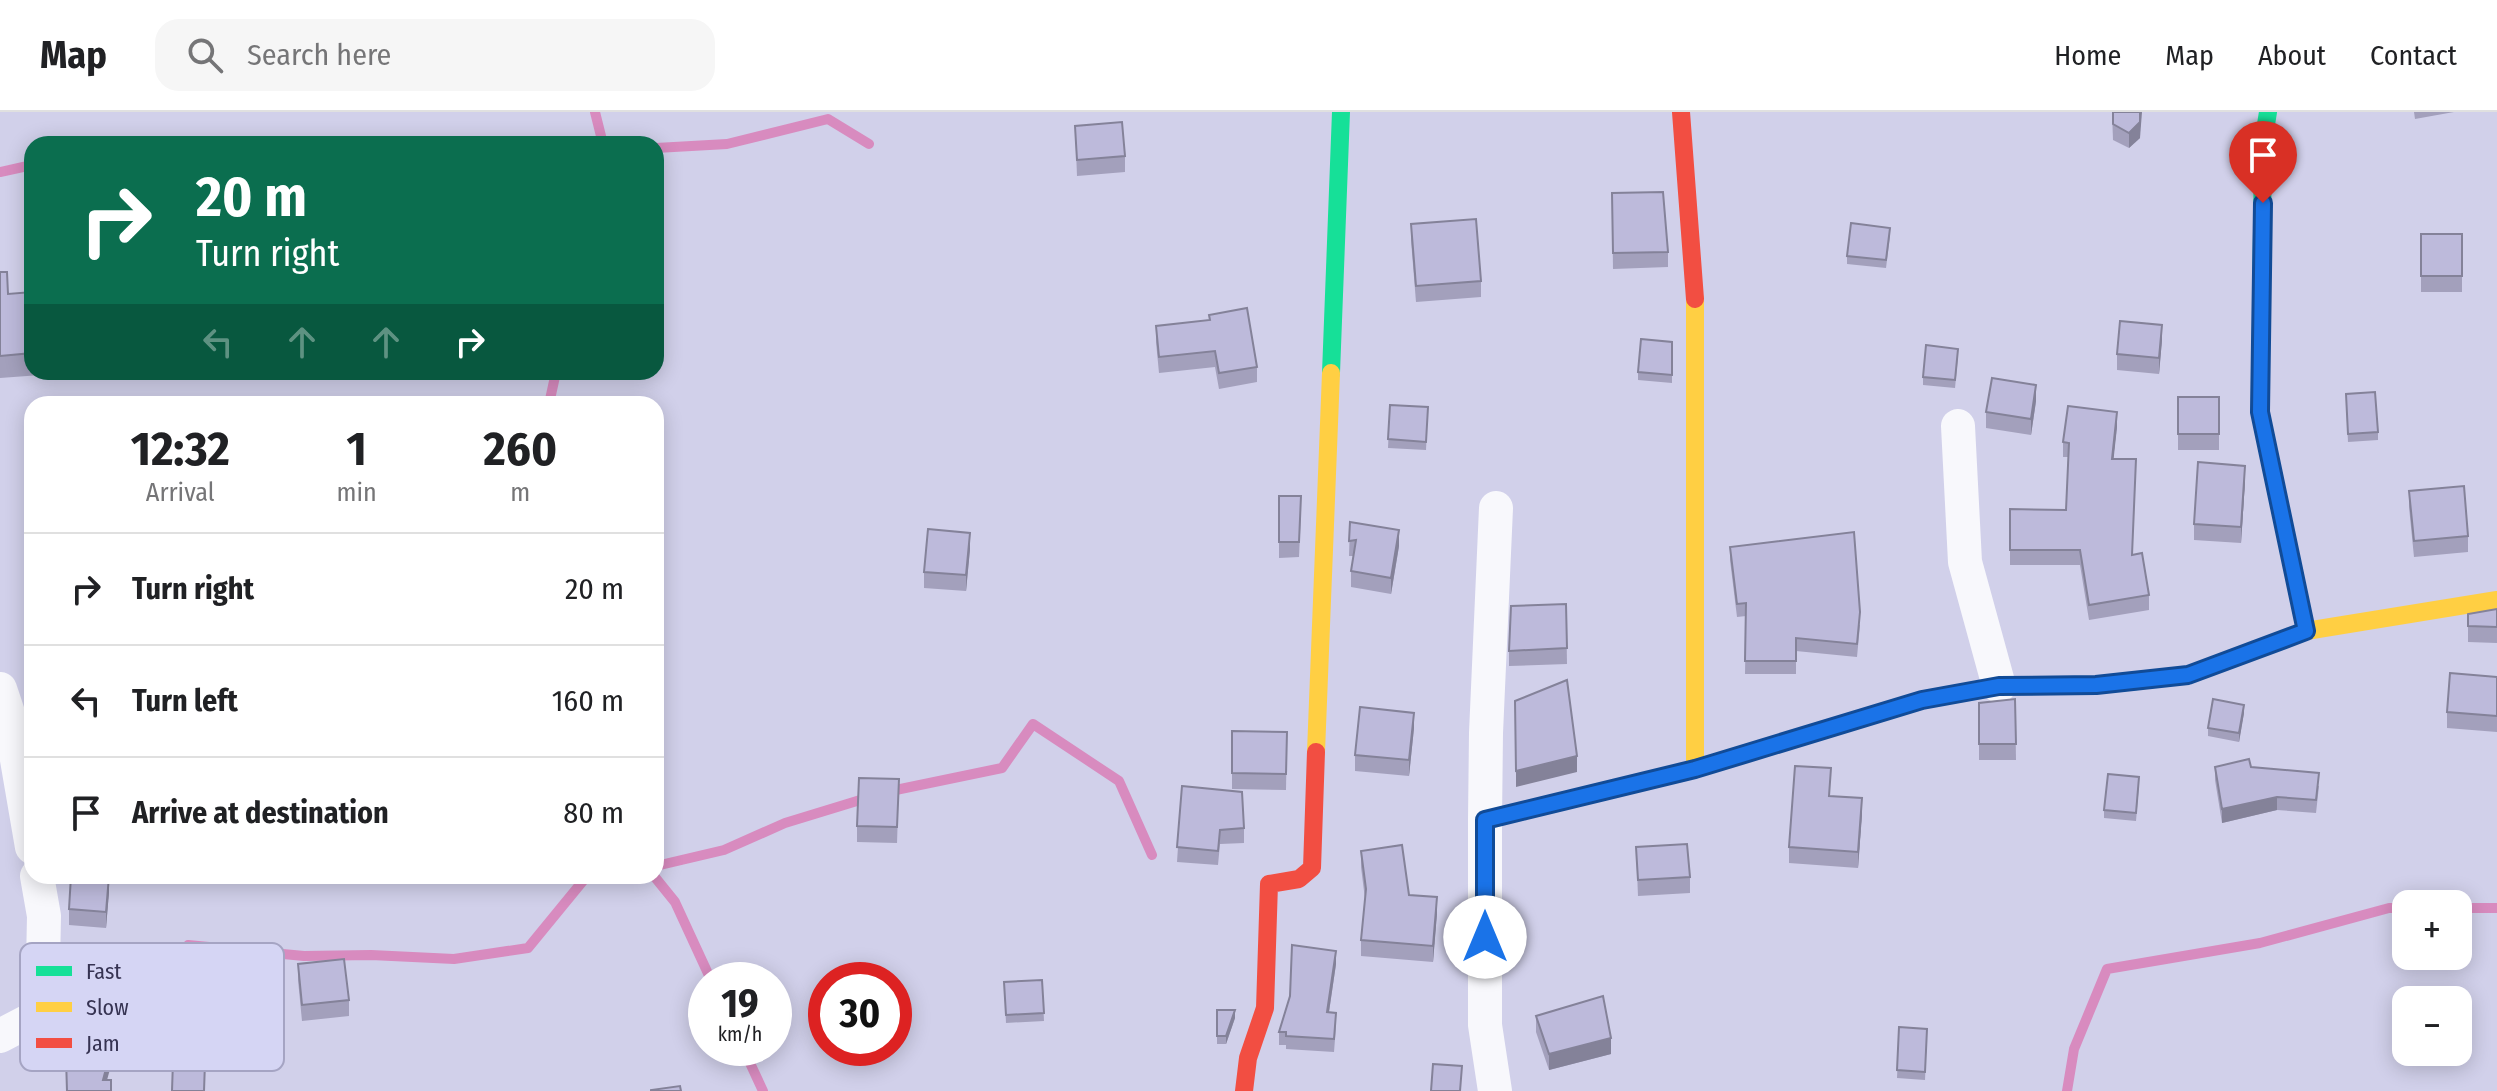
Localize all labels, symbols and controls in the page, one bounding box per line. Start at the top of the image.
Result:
search box [155,19,715,91]
text: Map [40,32,107,78]
icon: search [183,33,227,77]
text: Search here [247,37,391,73]
text: Home [2054,39,2121,72]
text: Map [2165,39,2214,72]
text: About [2258,39,2326,72]
text: Contact [2370,39,2457,72]
pin [2229,121,2297,203]
icon: arrive [2241,133,2285,177]
text: 20 m [196,164,307,231]
icon: right [64,168,168,272]
text: Turn right [196,232,339,276]
icon: left [196,320,240,364]
icon: ahead [280,320,324,364]
icon: ahead [364,320,408,364]
icon: right [448,320,492,364]
text: 12:32 [131,420,230,478]
text: 1 [346,420,367,478]
text: 260 [484,420,557,478]
text: Arrival [146,477,215,508]
text: min [337,477,377,508]
text: m [510,477,530,508]
icon: right [64,567,108,611]
text: Turn right [132,571,254,607]
text: 20 m [565,571,624,607]
icon: left [64,679,108,723]
text: Turn left [132,683,238,719]
text: 160 m [552,683,624,719]
icon: arrive [64,791,108,835]
text: Arrive at destination [132,795,389,831]
text: 80 m [563,795,624,831]
map controls [2392,890,2472,1066]
button: + [2392,890,2472,970]
position arrow [1443,895,1527,979]
legend [20,943,284,1071]
text: Fast [86,958,122,985]
speed limit sign: 30 [808,962,912,1066]
text: 19 [721,980,759,1028]
button: − [2392,986,2472,1066]
text: Slow [86,994,129,1021]
text: km/h [718,1022,762,1046]
text: Jam [86,1030,120,1057]

